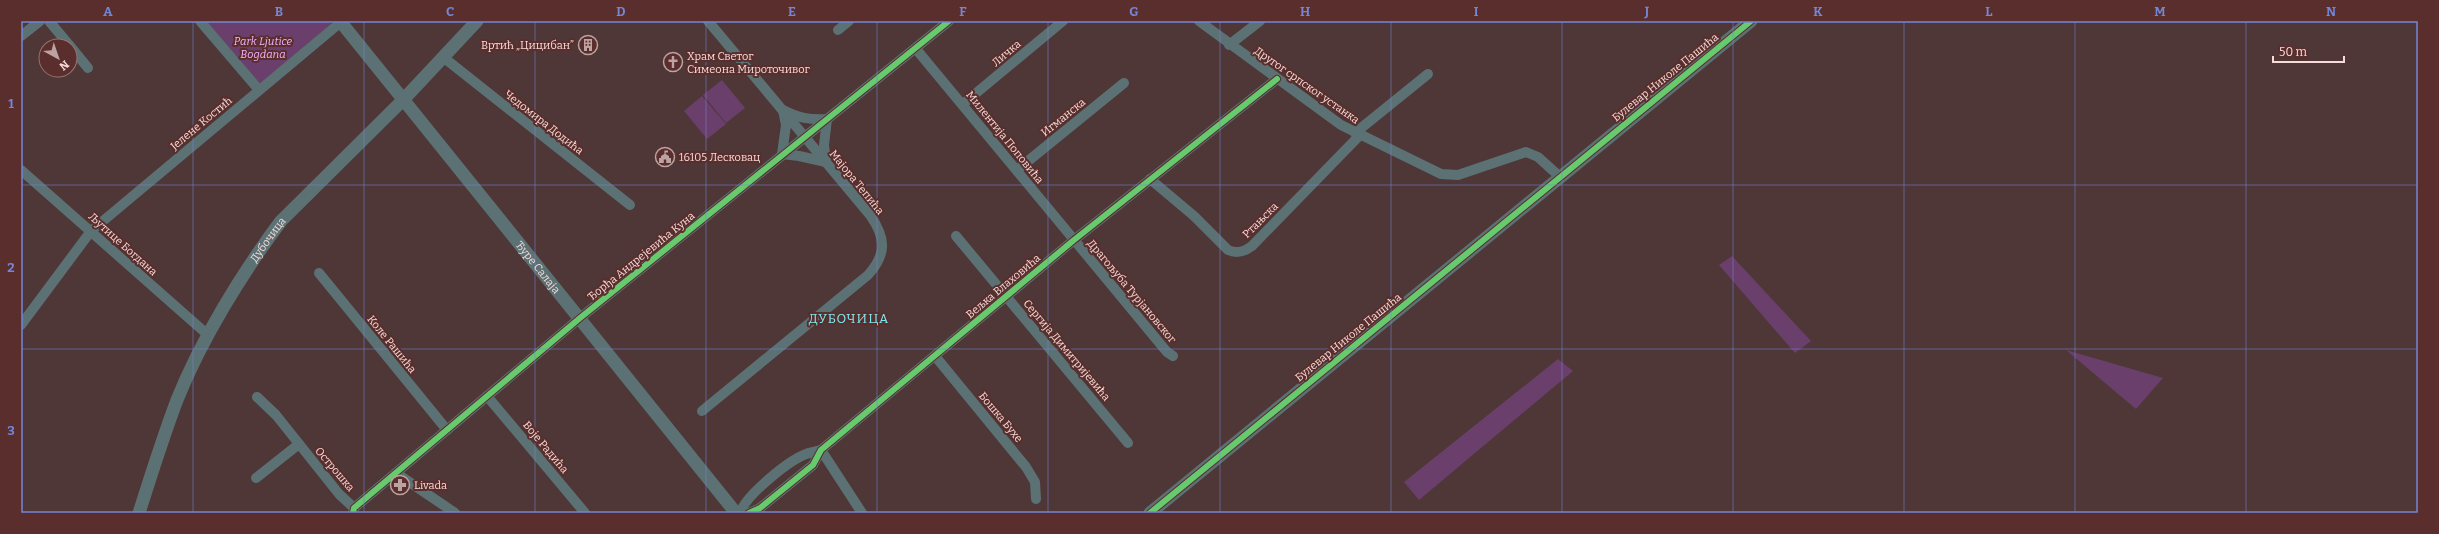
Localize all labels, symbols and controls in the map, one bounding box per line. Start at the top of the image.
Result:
text: A [103,4,113,19]
text: B [275,4,283,19]
text: C [446,4,454,19]
text: D [616,4,626,19]
text: E [788,4,796,19]
text: F [959,4,967,19]
text: G [1129,4,1139,19]
text: H [1300,4,1310,19]
text: I [1474,4,1479,19]
text: J [1644,4,1650,19]
text: K [1813,4,1823,19]
text: L [1985,4,1993,19]
text: M [2154,4,2166,19]
text: N [2326,4,2336,19]
street label: Булевар Николе Пашића [1610,31,1721,124]
building icon: Вртић „Цицибан” [577,34,599,56]
park label: Park Ljutice Bogdana [234,35,293,61]
north arrow [38,38,78,78]
street label: Личка [989,38,1023,69]
scale bar [2273,38,2344,64]
place label: Вртић „Цицибан” [481,39,574,52]
street label: Другог српског устанка [1252,44,1362,127]
text: 50 m [2279,45,2308,59]
place label: Храм Светог Симеона Мироточивог [687,50,811,76]
church icon: Храм Светог Симеона Мироточивог [662,51,684,73]
text: N [56,58,72,73]
street label: Чедомира Додића [502,87,586,157]
street label: Милентија Поповића [963,88,1046,186]
street label: Јелене Костић [167,94,235,153]
text: 1 [8,96,14,111]
street label: Игманска [1039,96,1088,139]
public building icon: 16105 Лесковац [654,146,676,168]
street label: Мајора Тепића [827,147,887,217]
place label: 16105 Лесковац [679,151,760,164]
street label: Ртањска [1240,200,1281,241]
street label: Ђорђа Андрејевића Куна [585,209,697,304]
street label: Љутице Богдана [86,210,160,279]
street label: Дубочица [248,214,288,265]
street label: Драгољуба Турјановског [1085,237,1179,346]
street label: Ђуре Салаја [513,239,563,296]
street label: Вељка Влаховића [963,251,1043,321]
text: 2 [7,260,15,275]
street label: Булевар Николе Пашића [1293,291,1404,384]
street label: Сергија Димитријевића [1020,297,1113,404]
district label: ДУБОЧИЦА [809,311,889,326]
street label: Коле Рашића [364,313,419,376]
street label: Бошка Бухе [976,390,1025,445]
street label: Воје Радића [520,419,571,476]
text: 3 [7,423,15,438]
street label: Острошка [312,444,357,494]
pharmacy icon: Livada [389,474,411,496]
place label: Livada [414,479,447,492]

